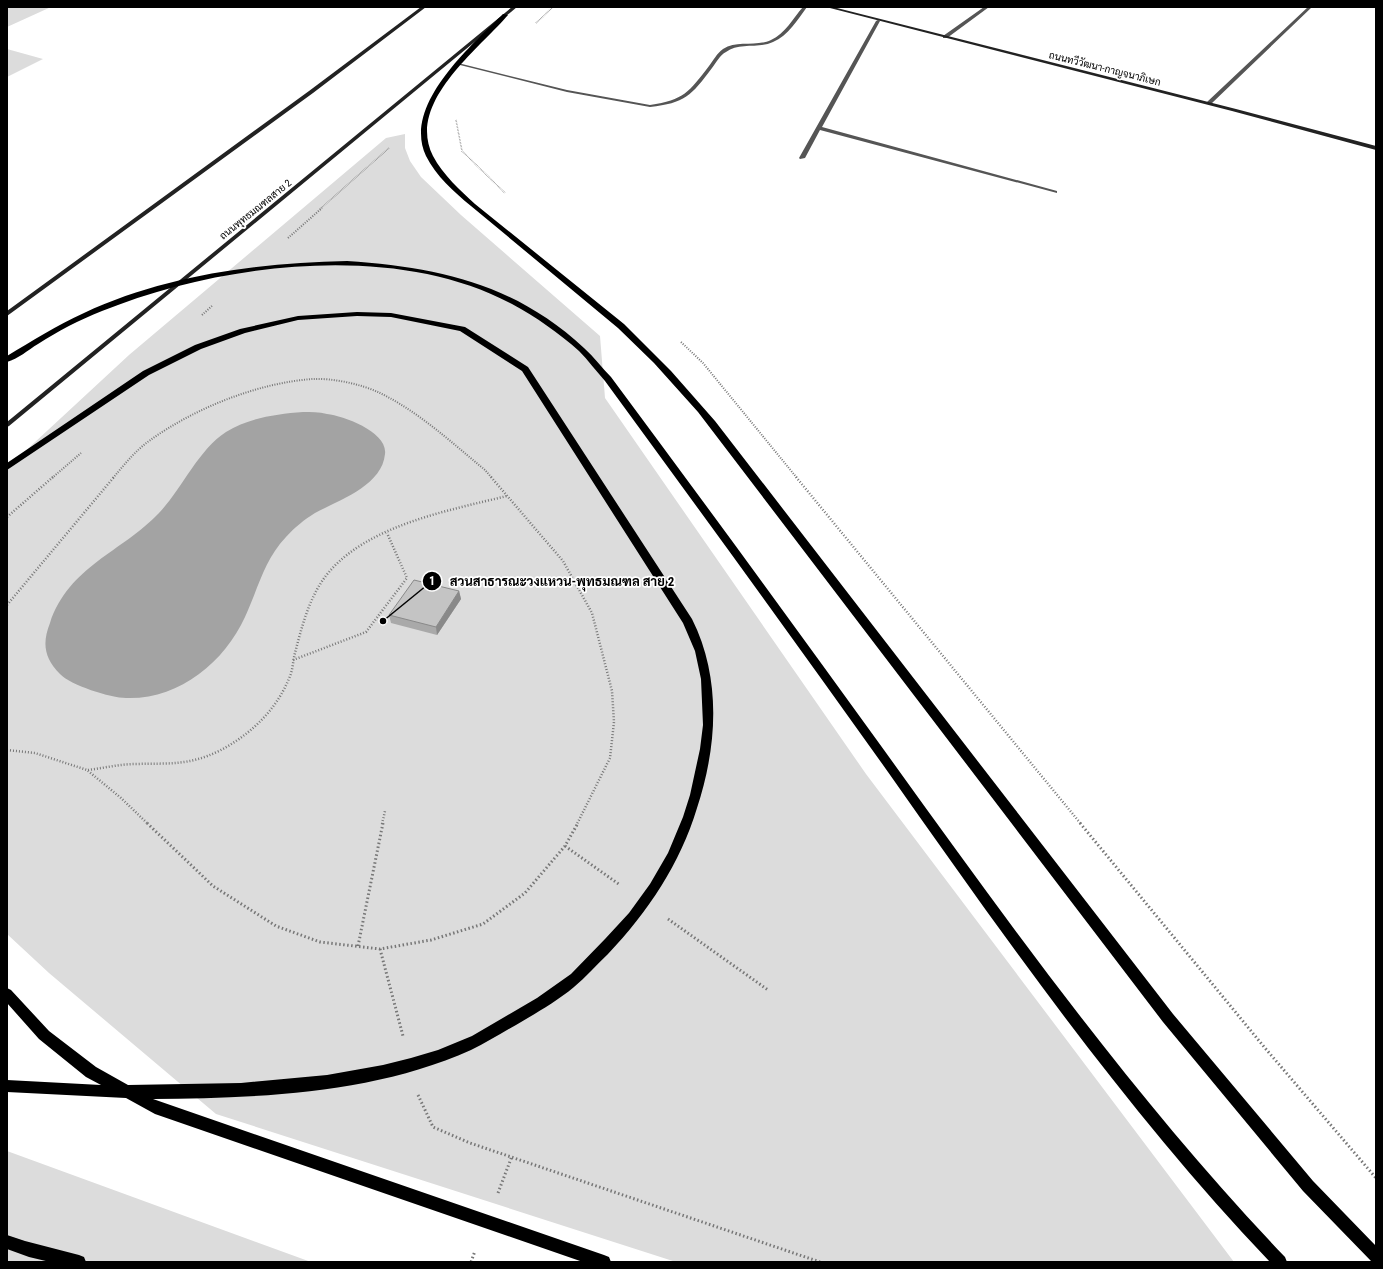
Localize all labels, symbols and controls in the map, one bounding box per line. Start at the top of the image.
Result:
street label: ถนนทวีวัฒนา-กาญจนาภิเษก [1048,48,1162,89]
street label: ถนนพุทธมณฑลสาย 2 [217,177,295,243]
callout: สวนสาธารณะวงแหวน-พุทธมณฑล สาย 2 [422,569,683,594]
text: 1 [429,574,435,588]
text: สวนสาธารณะวงแหวน-พุทธมณฑล สาย 2 [450,574,675,592]

